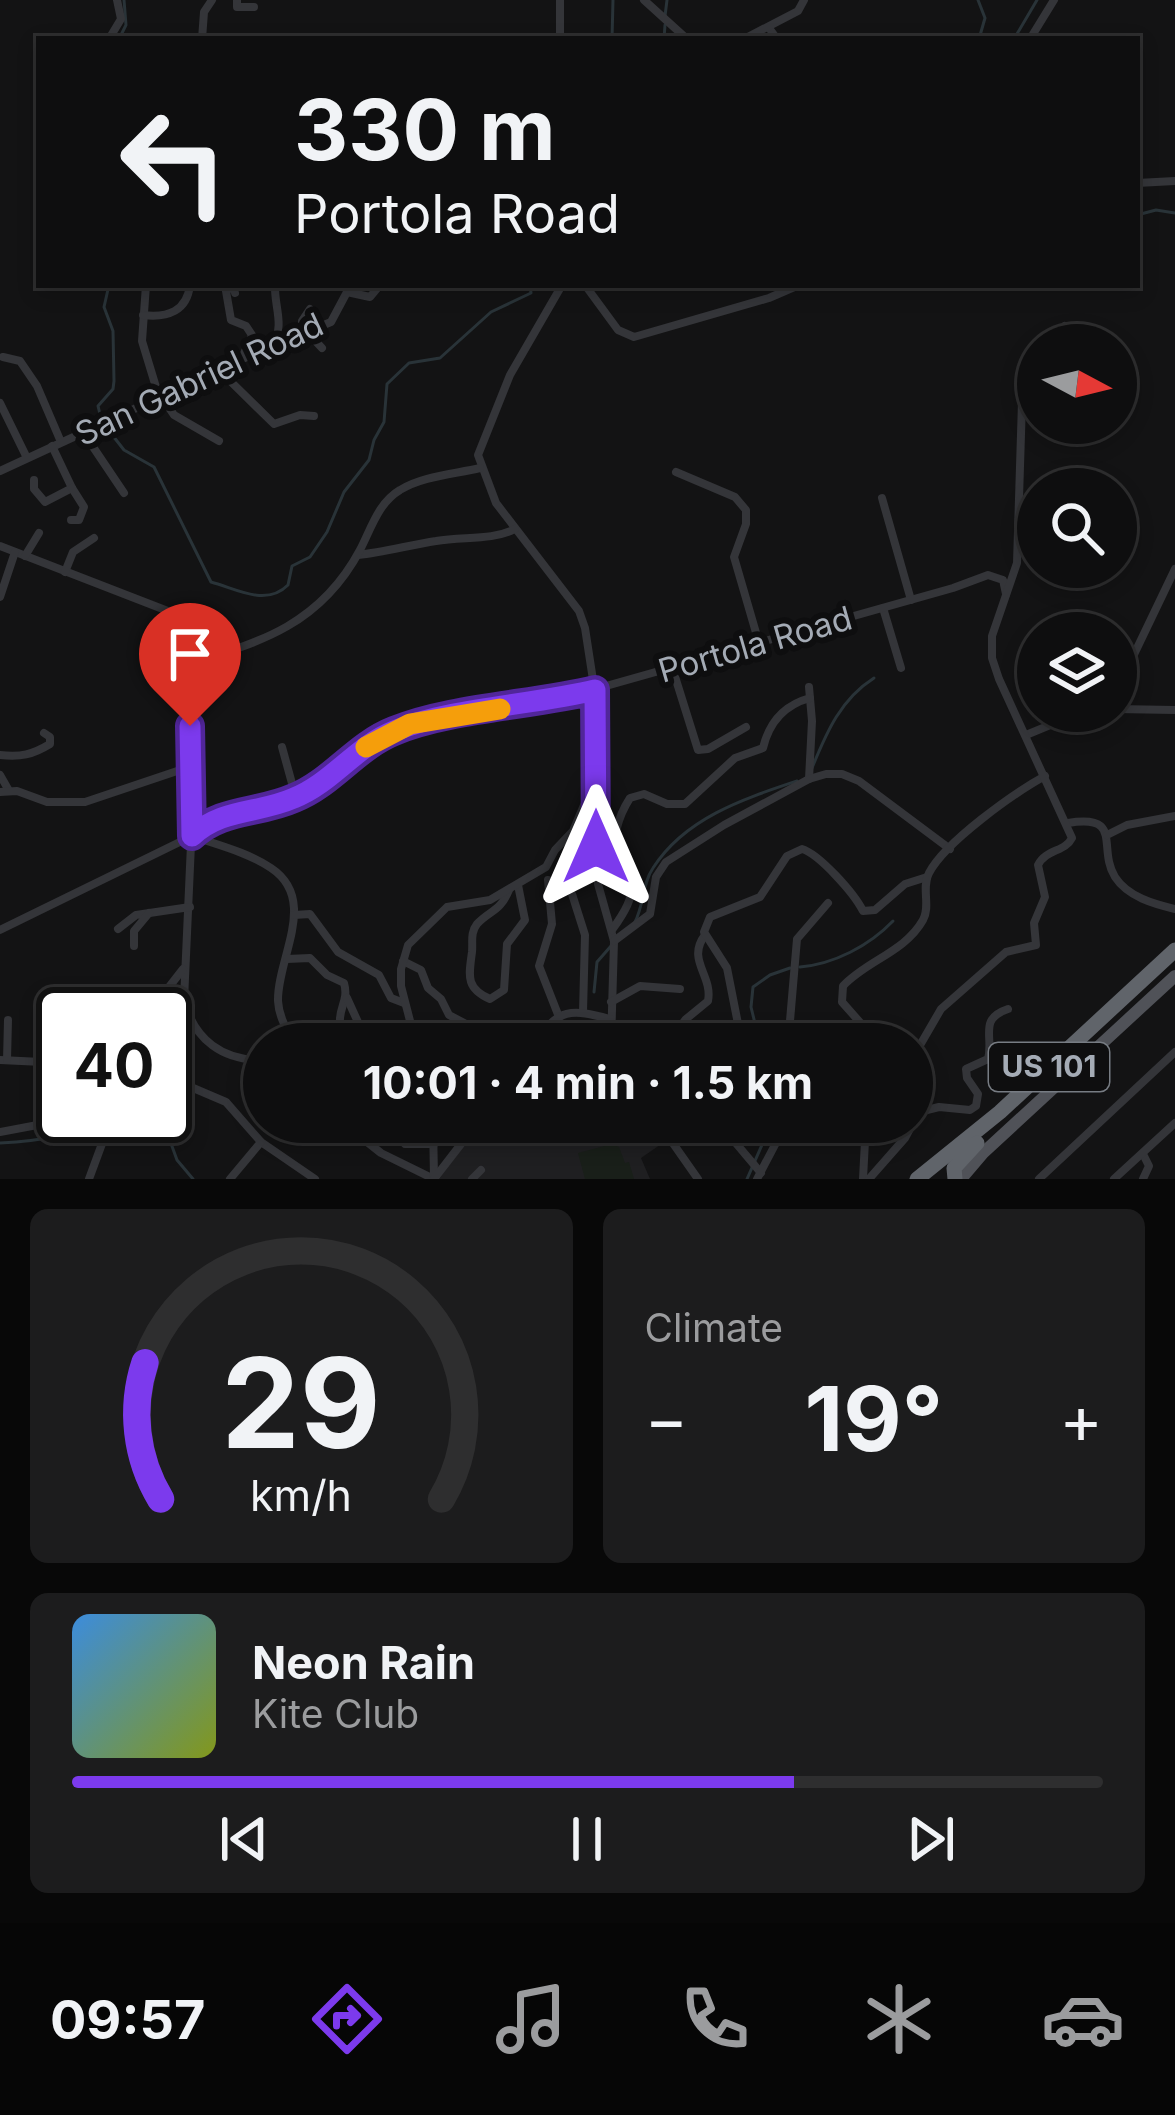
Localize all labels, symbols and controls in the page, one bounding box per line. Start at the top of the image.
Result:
text: 330 m [294,79,556,180]
icon: left [96,84,252,240]
text: Portola Road [294,181,620,246]
street label: San Gabriel Road [69,304,329,454]
north arrow [1017,324,1137,444]
map controls [1017,324,1137,732]
button: search [1017,468,1137,588]
street label: Portola Road [654,597,856,691]
pin [139,603,241,726]
button: layers [1017,612,1137,732]
icon: arrive [157,621,223,687]
position arrow [533,784,659,910]
speed limit sign: 40 [36,987,192,1143]
road number: US 101 [989,1043,1109,1091]
text: 10:01 · 4 min · 1.5 km [363,1055,813,1110]
text: Climate [645,1304,783,1351]
text: 29 [221,1327,381,1478]
text: 19° [804,1364,943,1473]
text: − [645,1379,688,1459]
text: + [1059,1379,1103,1459]
text: km/h [250,1469,352,1521]
text: Neon Rain [252,1635,475,1690]
text: Kite Club [252,1690,419,1737]
icon: previous [211,1806,277,1872]
icon: pause [554,1806,620,1872]
icon: next [898,1806,964,1872]
icon: directions [305,1977,389,2061]
icon: music [489,1977,573,2061]
icon: phone [673,1977,757,2061]
icon: climate [857,1977,941,2061]
icon: car [1041,1977,1125,2061]
text: 09:57 [50,1987,205,2052]

